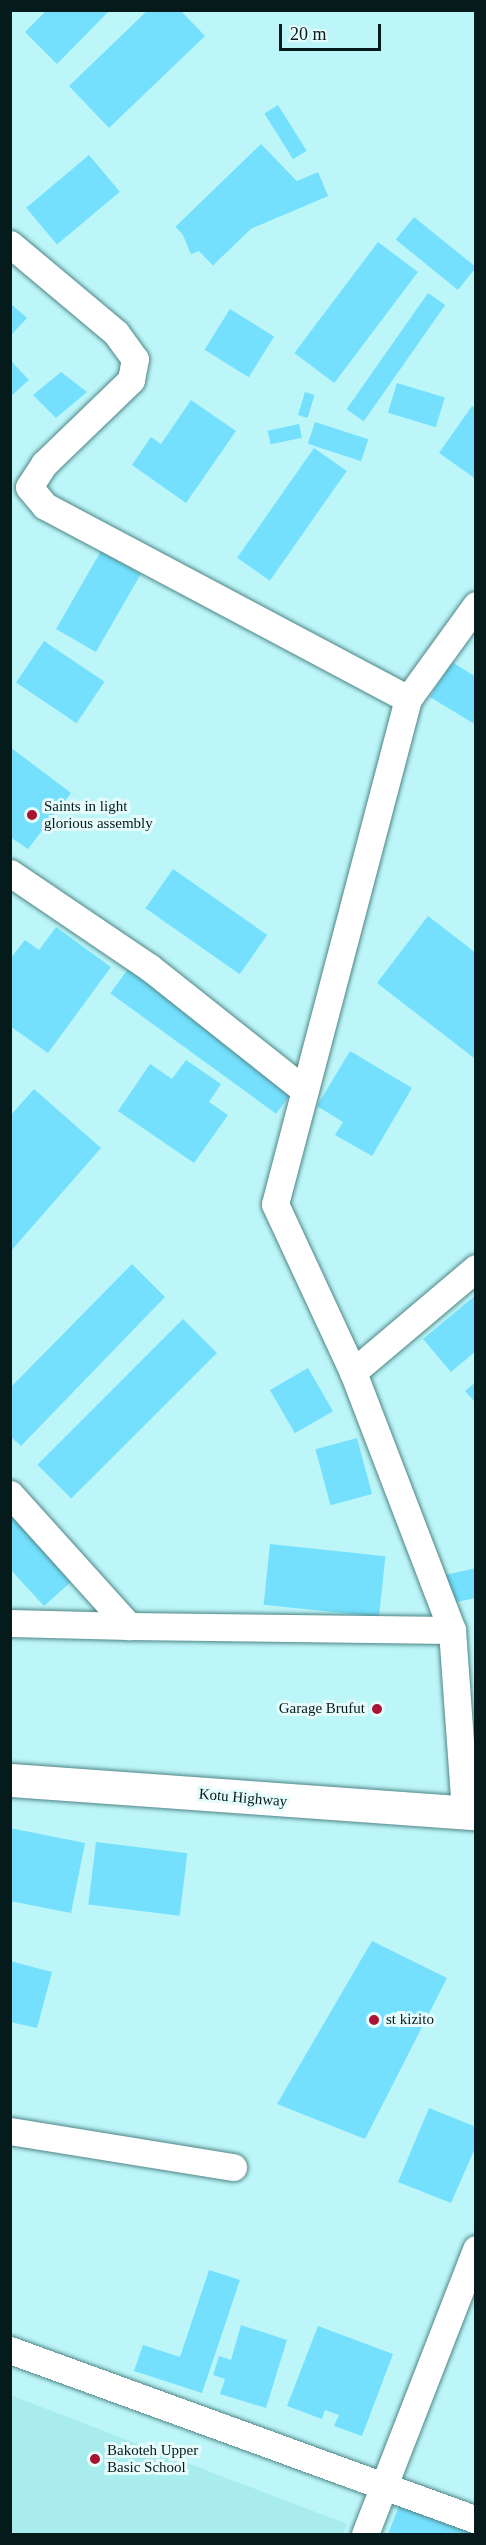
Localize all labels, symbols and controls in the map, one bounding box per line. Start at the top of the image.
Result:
scale bar [282,12,384,50]
text: 20 m [290,24,327,44]
place label: Saints in light glorious assembly [44,797,153,832]
marker: Saints in light glorious assembly [25,808,39,822]
place label: Garage Brufut [279,1700,365,1718]
marker: Garage Brufut [370,1702,384,1716]
street label: Kotu Highway [198,1785,288,1811]
place label: st kizito [386,2011,434,2029]
marker: st kizito [367,2013,381,2027]
place label: Bakoteh Upper Basic School [107,2441,198,2476]
marker: Bakoteh Upper Basic School [88,2452,102,2466]

